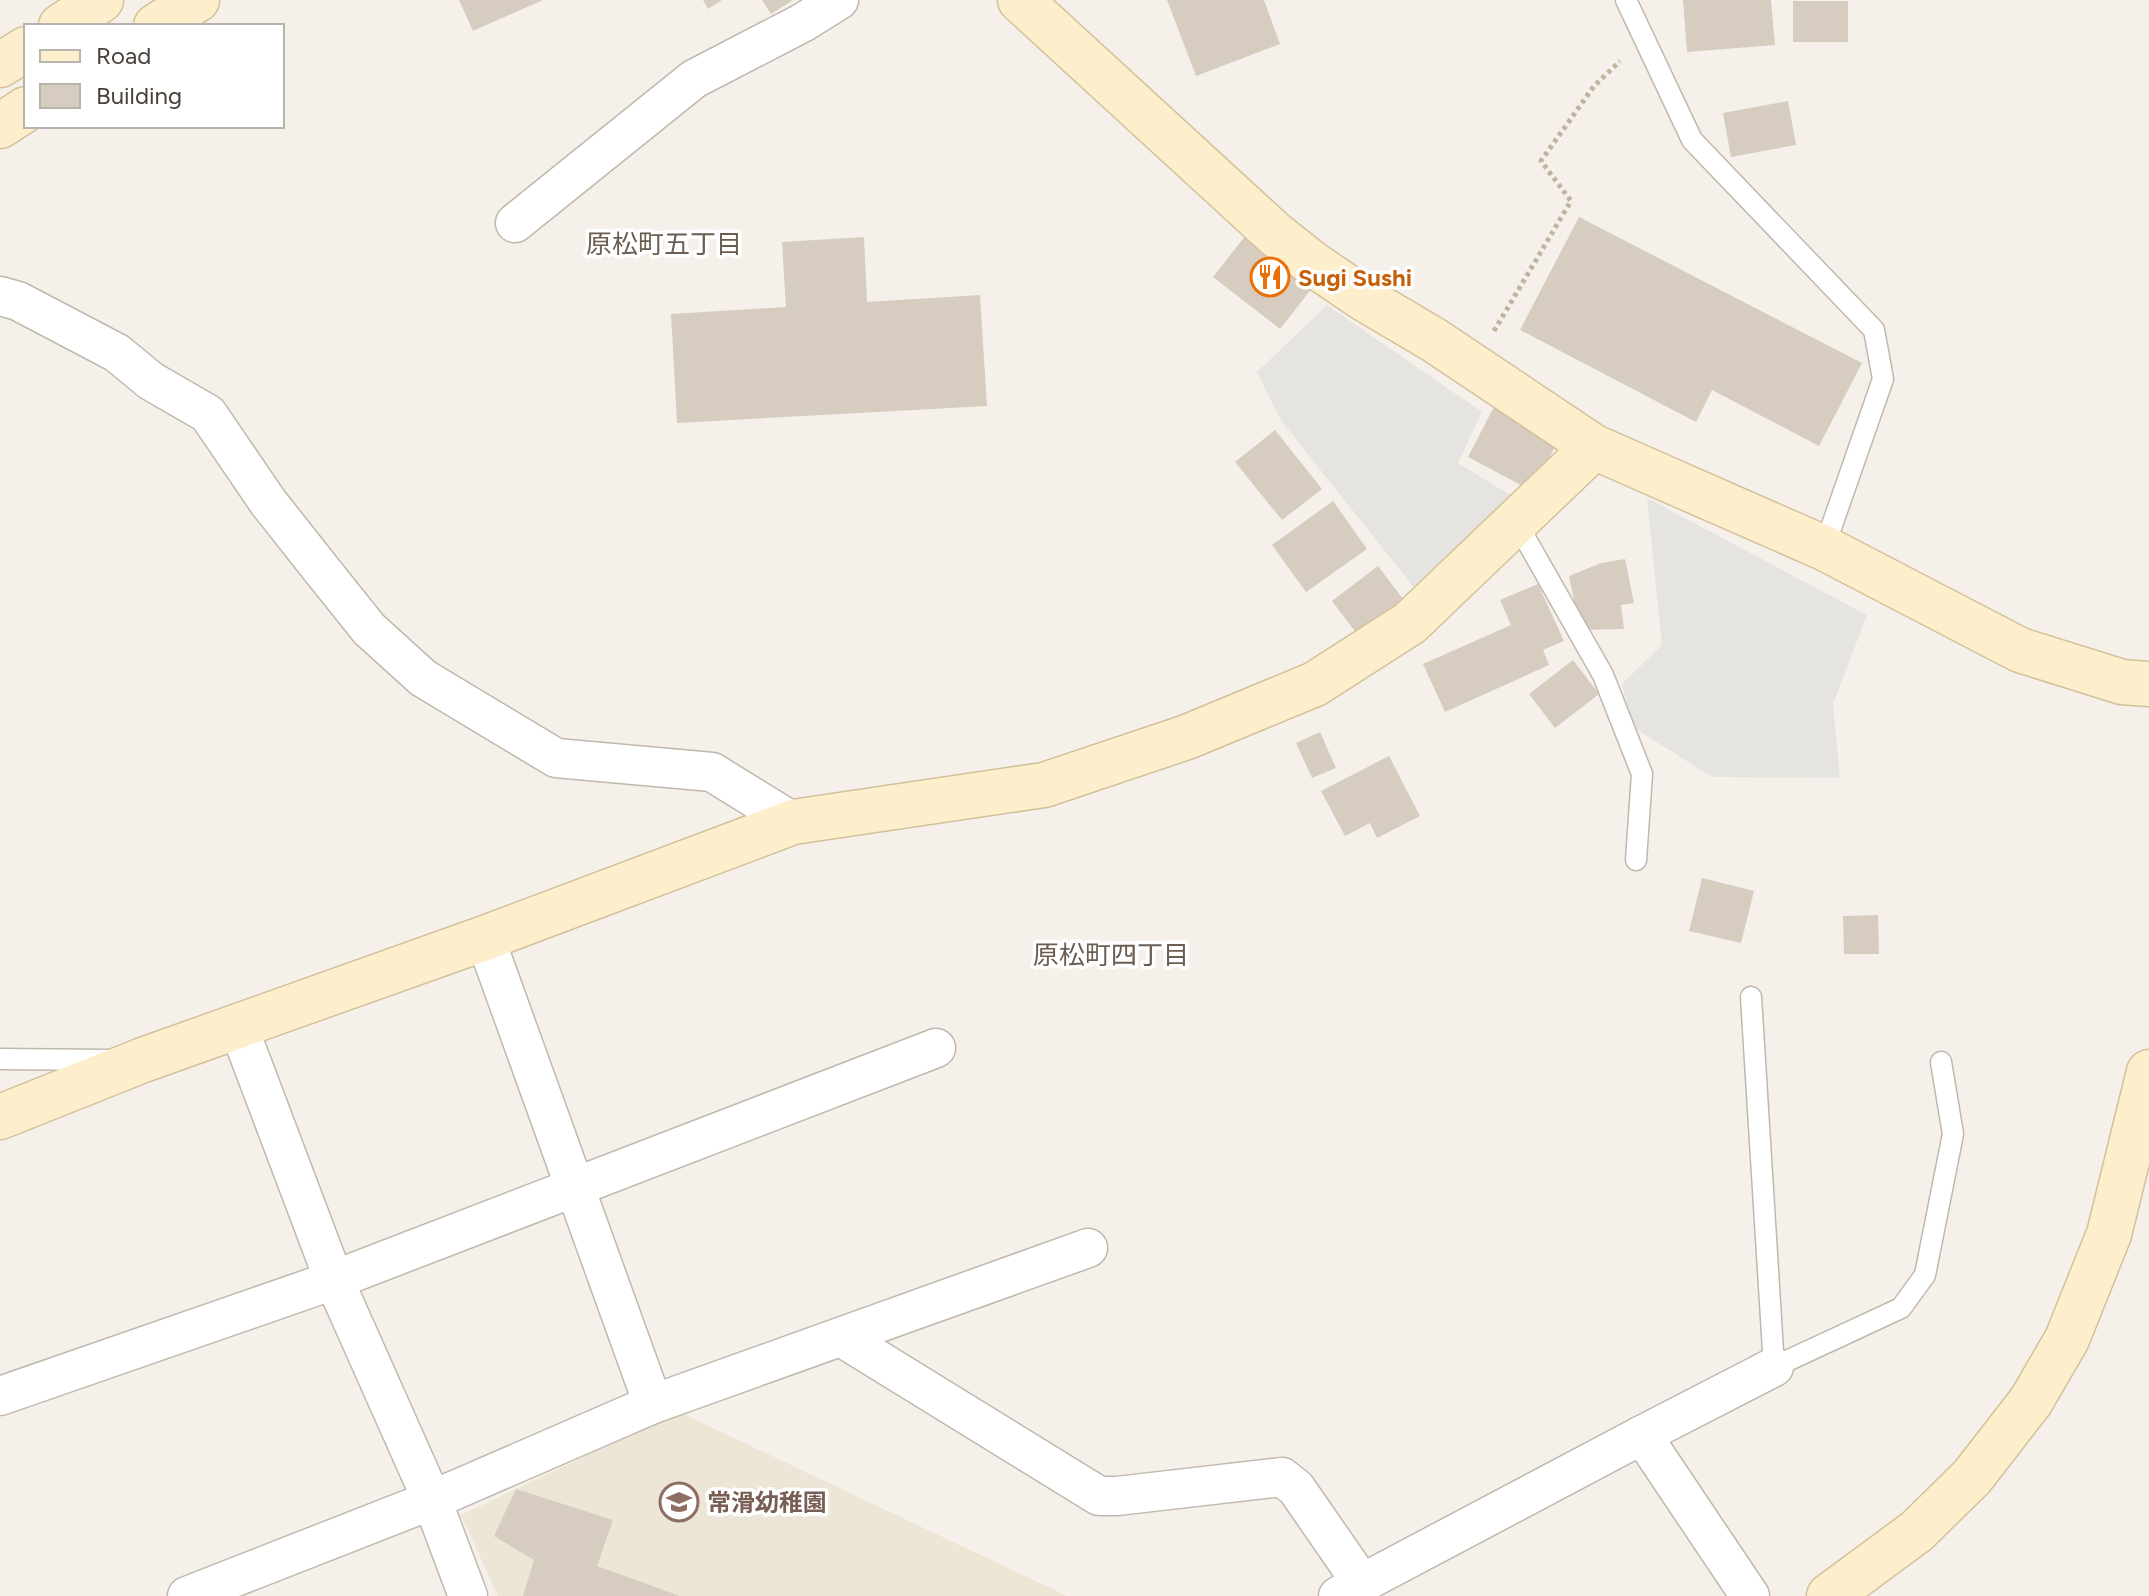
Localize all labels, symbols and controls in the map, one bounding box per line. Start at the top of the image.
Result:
legend [24,24,284,128]
text: Road [96,41,151,70]
text: Building [96,81,182,110]
district label: 原松町五丁目 [586,228,742,260]
restaurant icon: Sugi Sushi [1249,256,1291,298]
place label: Sugi Sushi [1298,263,1412,292]
district label: 原松町四丁目 [1033,939,1189,971]
school or university icon: 常滑幼稚園 [658,1481,700,1523]
place label: 常滑幼稚園 [707,1488,827,1517]

